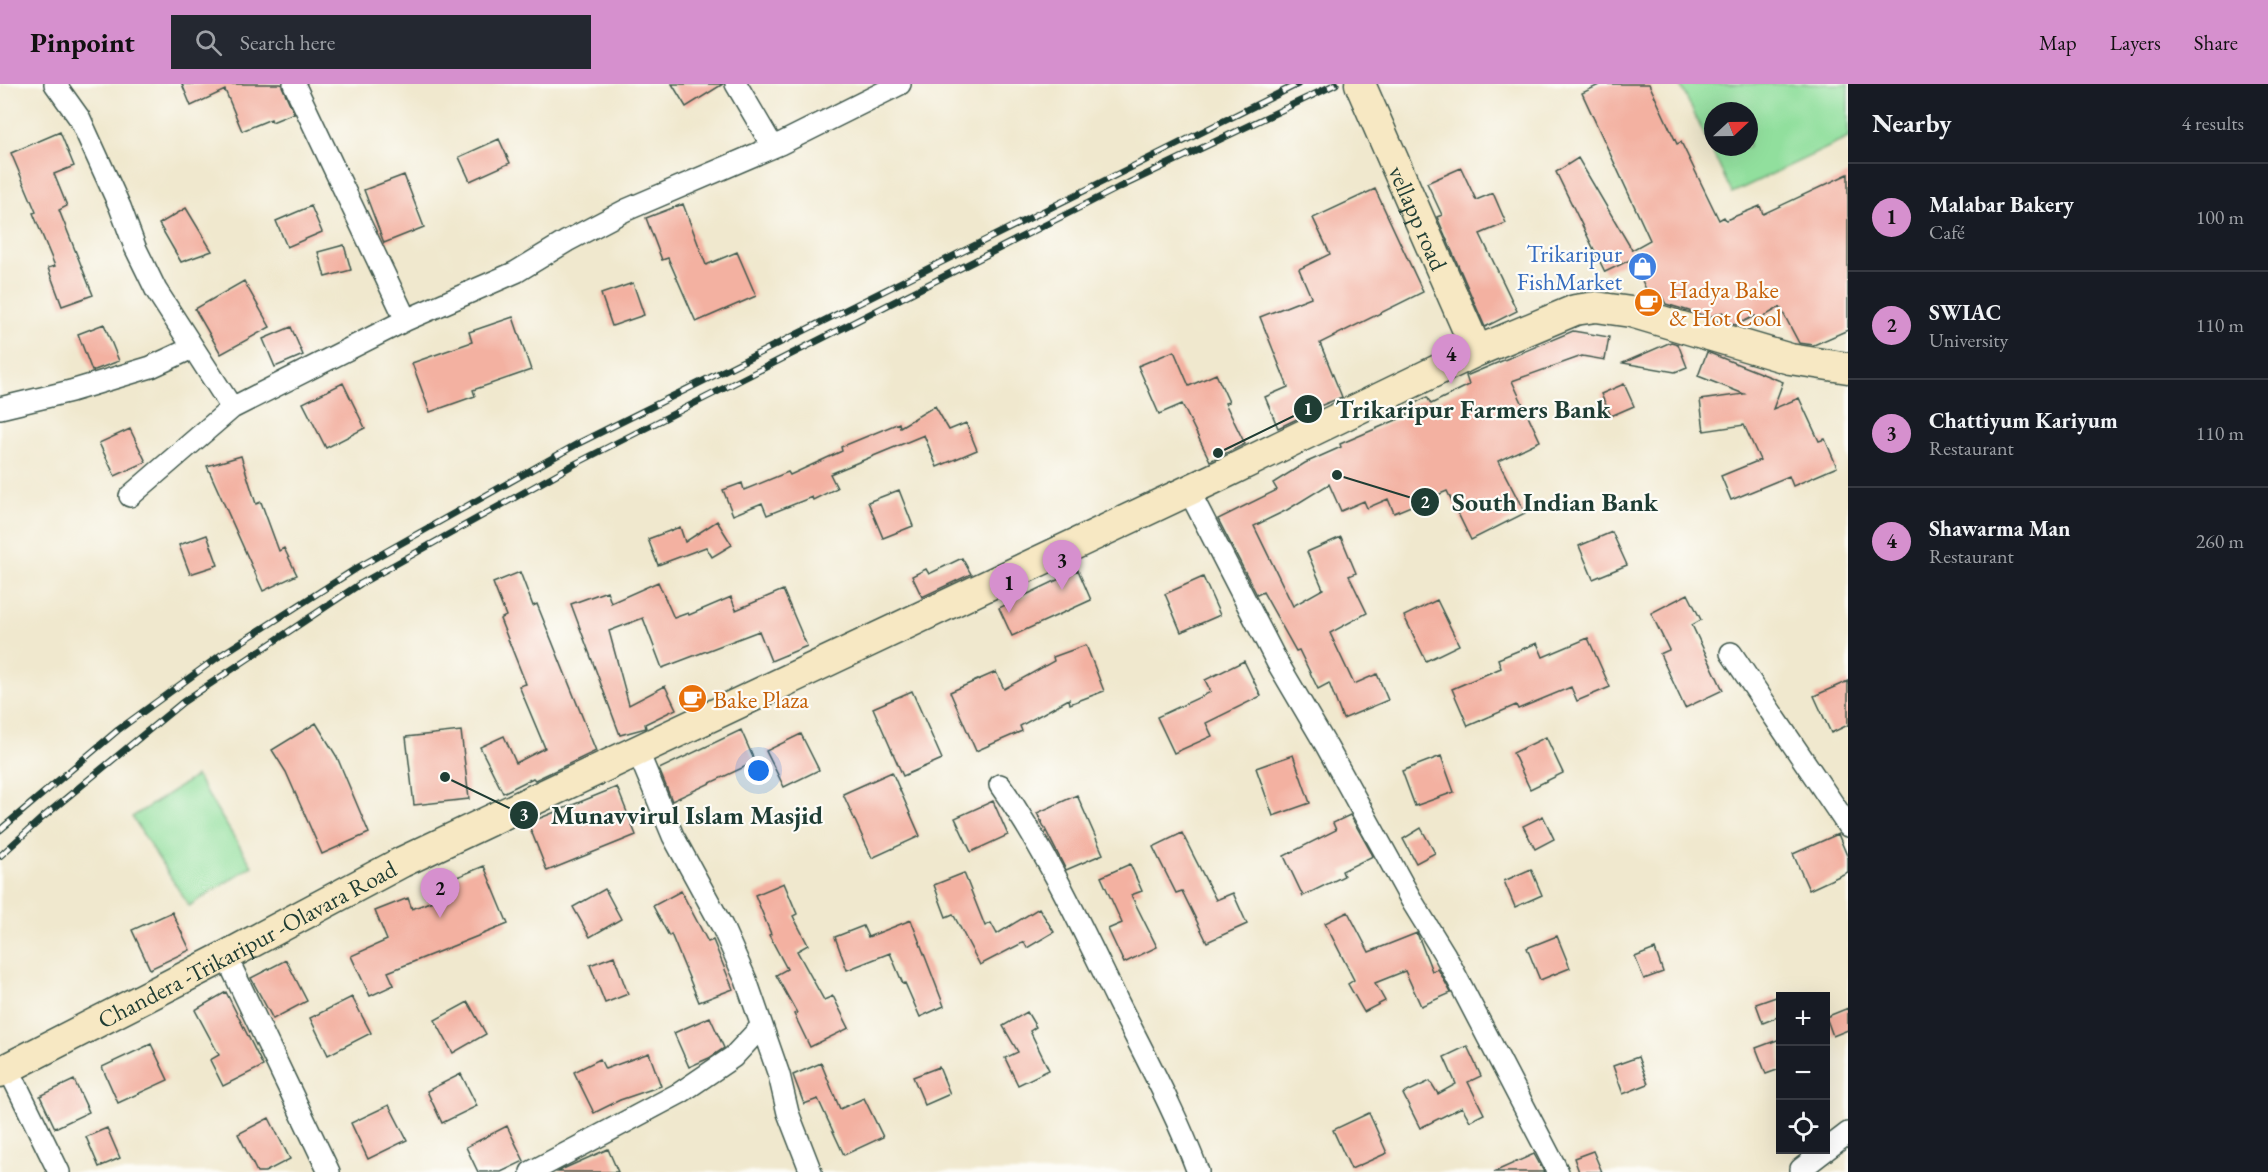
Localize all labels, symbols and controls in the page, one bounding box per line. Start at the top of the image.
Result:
search box [171,15,591,69]
text: Pinpoint [30,24,135,60]
icon: search [192,26,225,59]
text: Search here [240,28,335,57]
text: Map [2039,29,2077,56]
text: Layers [2110,29,2161,56]
text: Share [2194,29,2238,56]
north arrow [1704,102,1758,156]
text: Nearby [1872,106,1952,140]
text: 4 results [2181,110,2244,136]
street label: vellapp road [1382,161,1455,276]
text: Malabar Bakery [1929,190,2074,219]
text: 1 [1886,204,1897,230]
text: 100 m [2196,204,2244,230]
text: Café [1929,219,1965,245]
place label: Trikaripur FishMarket [1517,238,1622,297]
shop icon: Trikaripur FishMarket [1627,251,1659,283]
place label: Hadya Bake & Hot Cool [1669,274,1782,333]
cafe icon: Hadya Bake & Hot Cool [1632,287,1664,319]
text: SWIAC [1929,298,2001,327]
text: 2 [1886,312,1897,338]
text: 110 m [2196,312,2244,338]
text: University [1929,327,2008,353]
pin: 4 [1432,334,1470,384]
callout: Trikaripur Farmers Bank [1293,387,1622,431]
text: Trikaripur Farmers Bank [1335,392,1611,426]
text: 1 [1303,397,1313,420]
text: Chattiyum Kariyum [1929,406,2118,435]
text: 3 [1886,420,1897,446]
text: 110 m [2196,420,2244,446]
text: Restaurant [1929,435,2014,461]
callout: South Indian Bank [1410,480,1670,524]
text: South Indian Bank [1452,485,1659,519]
text: 2 [1420,490,1430,513]
text: Shawarma Man [1929,514,2070,543]
text: 4 [1886,528,1897,554]
text: 260 m [2196,528,2244,554]
pin: 3 [1042,540,1082,590]
text: Restaurant [1929,543,2014,569]
pin: 1 [990,564,1028,613]
cafe icon: Bake Plaza [676,683,708,715]
place label: Bake Plaza [713,684,809,715]
your location [744,756,773,785]
callout: Munavvirul Islam Masjid [509,793,835,837]
text: Munavvirul Islam Masjid [551,798,824,832]
text: 3 [519,803,529,826]
street label: Chandera -Trikaripur -Olavara Road [92,852,402,1035]
pin: 2 [420,868,460,918]
map controls [1776,992,1830,1154]
button: + [1776,992,1830,1046]
button: − [1776,1046,1830,1100]
button: locate [1776,1100,1830,1154]

